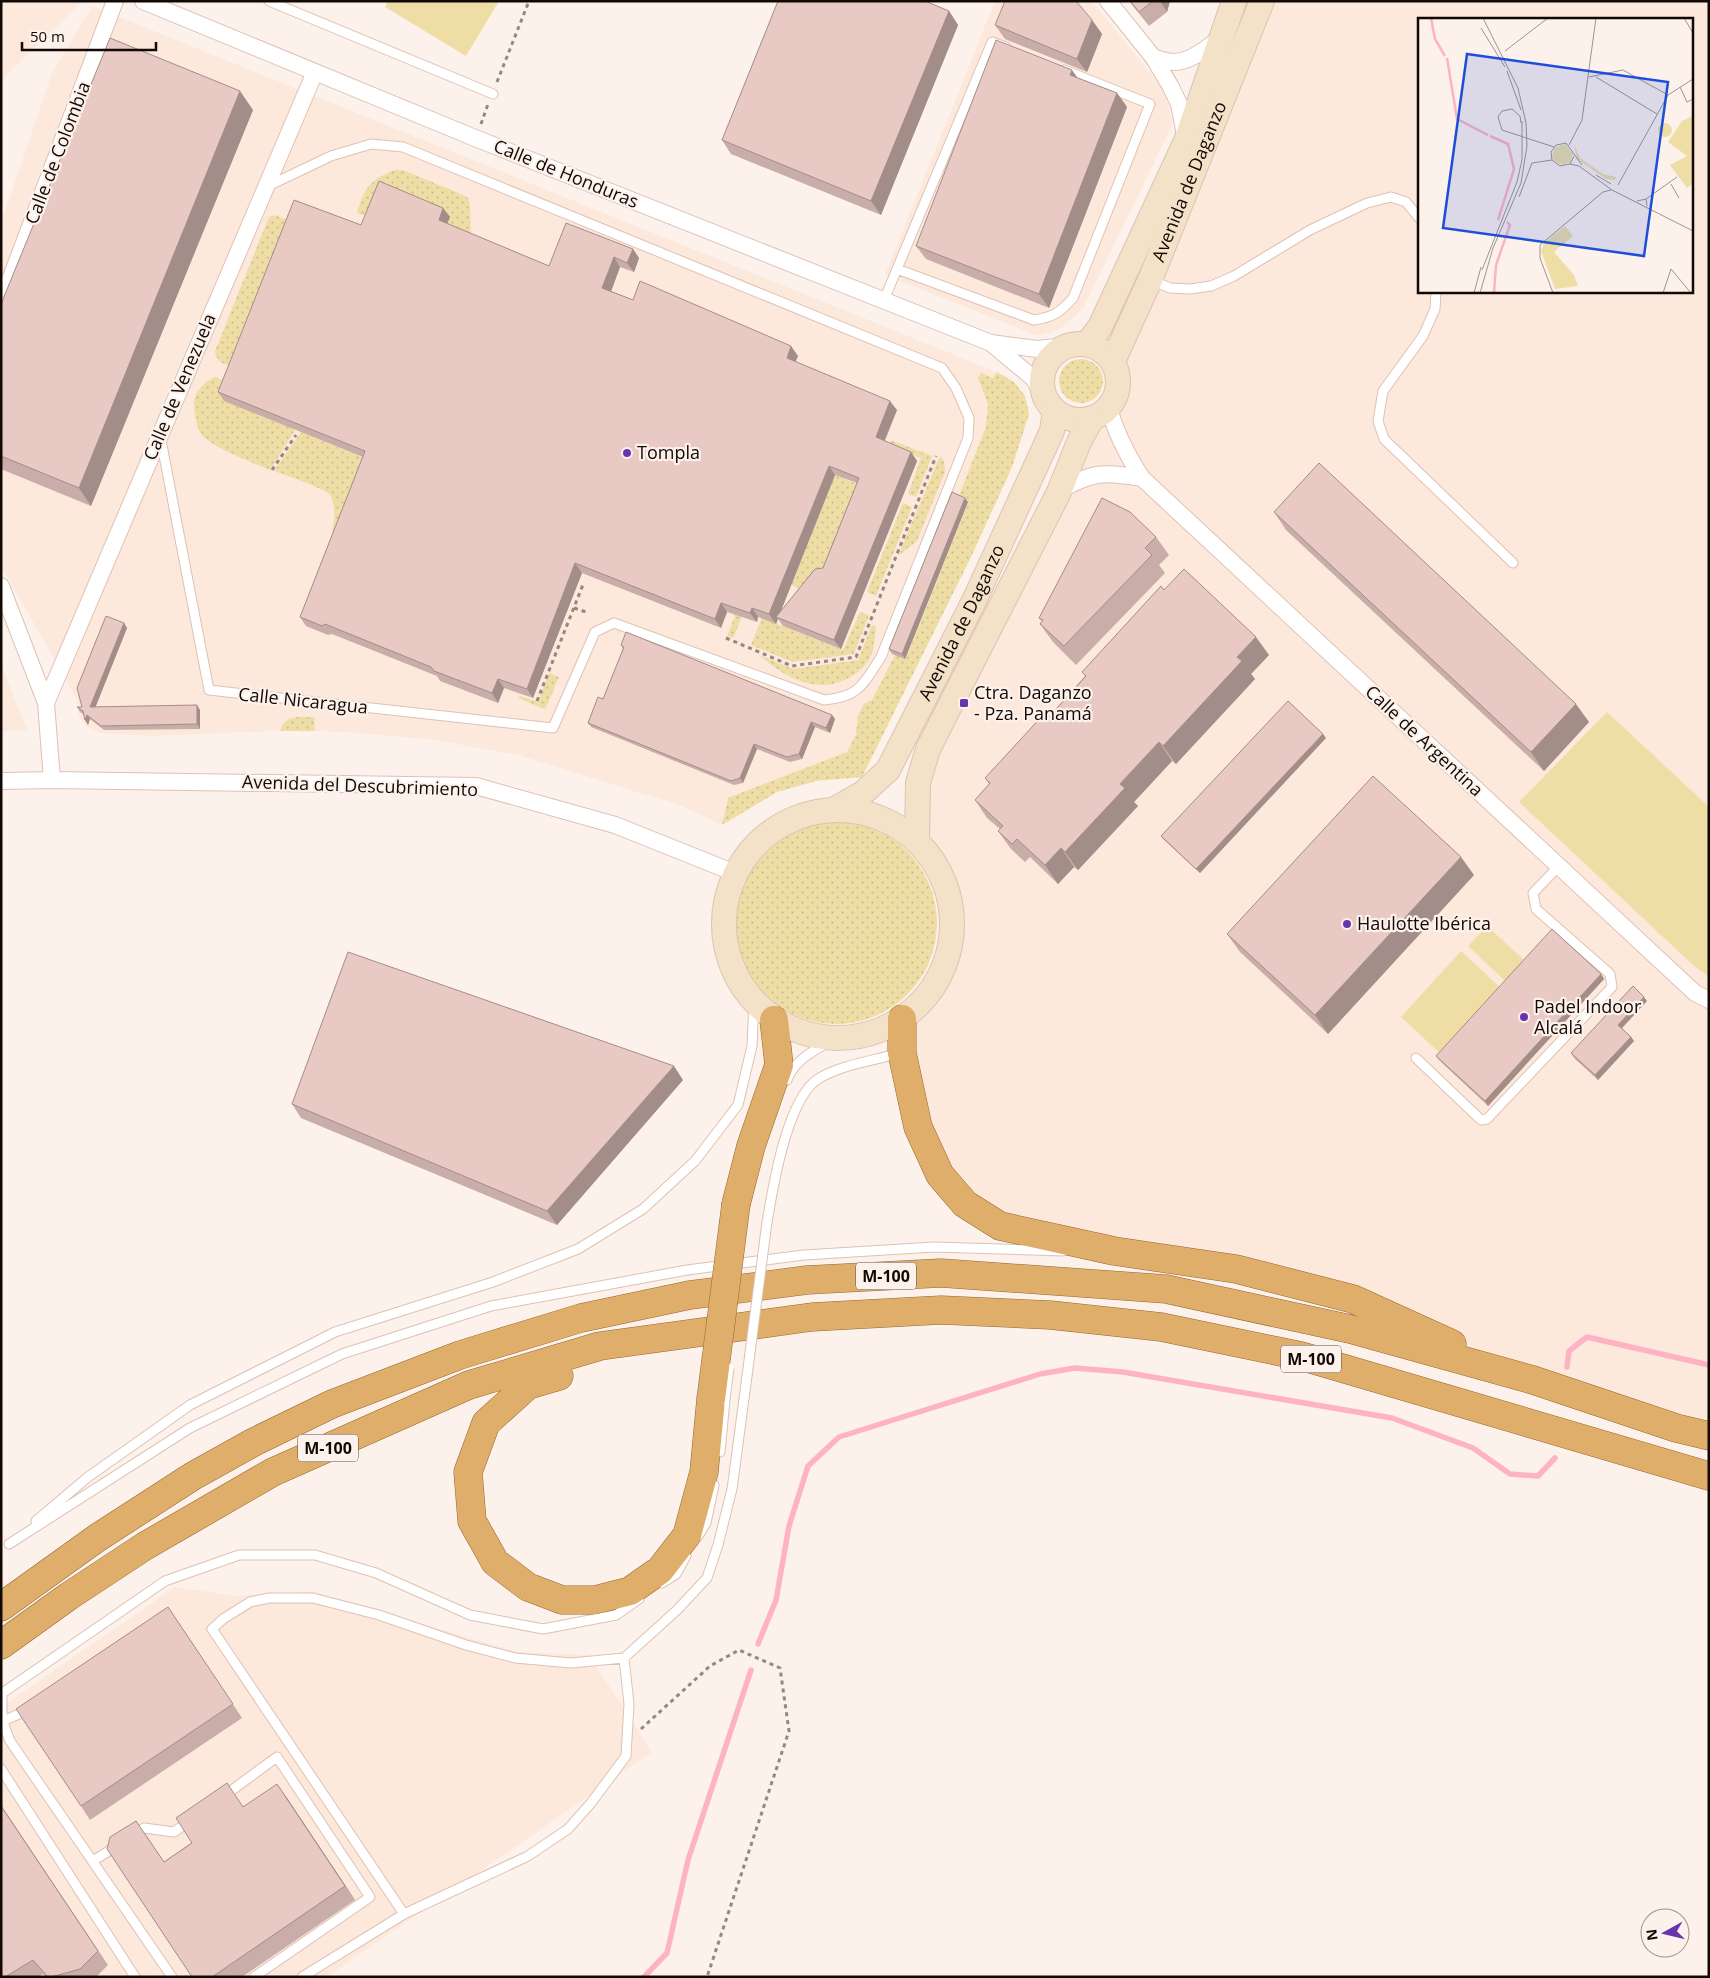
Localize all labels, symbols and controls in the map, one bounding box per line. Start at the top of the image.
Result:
inset map [1418,18,1692,292]
scale bar [22,20,156,52]
text: 50 m [30,26,65,46]
street label: Calle de Colombia [19,78,95,227]
street label: Avenida de Daganzo [1146,98,1231,265]
street label: Calle de Honduras [490,133,642,213]
street label: Calle de Venezuela [137,310,221,464]
place label: Tompla [637,440,700,464]
marker: Tompla [621,447,633,459]
street label: Avenida de Daganzo [912,541,1009,704]
street label: Calle de Argentina [1361,679,1489,801]
place label: Ctra. Daganzo - Pza. Panamá [974,680,1092,725]
street label: Calle Nicaragua [237,681,369,719]
marker: Ctra. Daganzo - Pza. Panamá [958,697,970,709]
street label: Avenida del Descubrimiento [242,769,478,801]
place label: Haulotte Ibérica [1357,911,1491,935]
marker: Haulotte Ibérica [1341,918,1353,930]
place label: Padel Indoor Alcalá [1534,994,1642,1039]
marker: Padel Indoor Alcalá [1518,1011,1530,1023]
road number: M-100 [856,1262,916,1290]
road number: M-100 [1281,1346,1341,1372]
road number: M-100 [298,1435,358,1462]
north arrow [1640,1908,1690,1958]
text: N [1641,1928,1662,1942]

